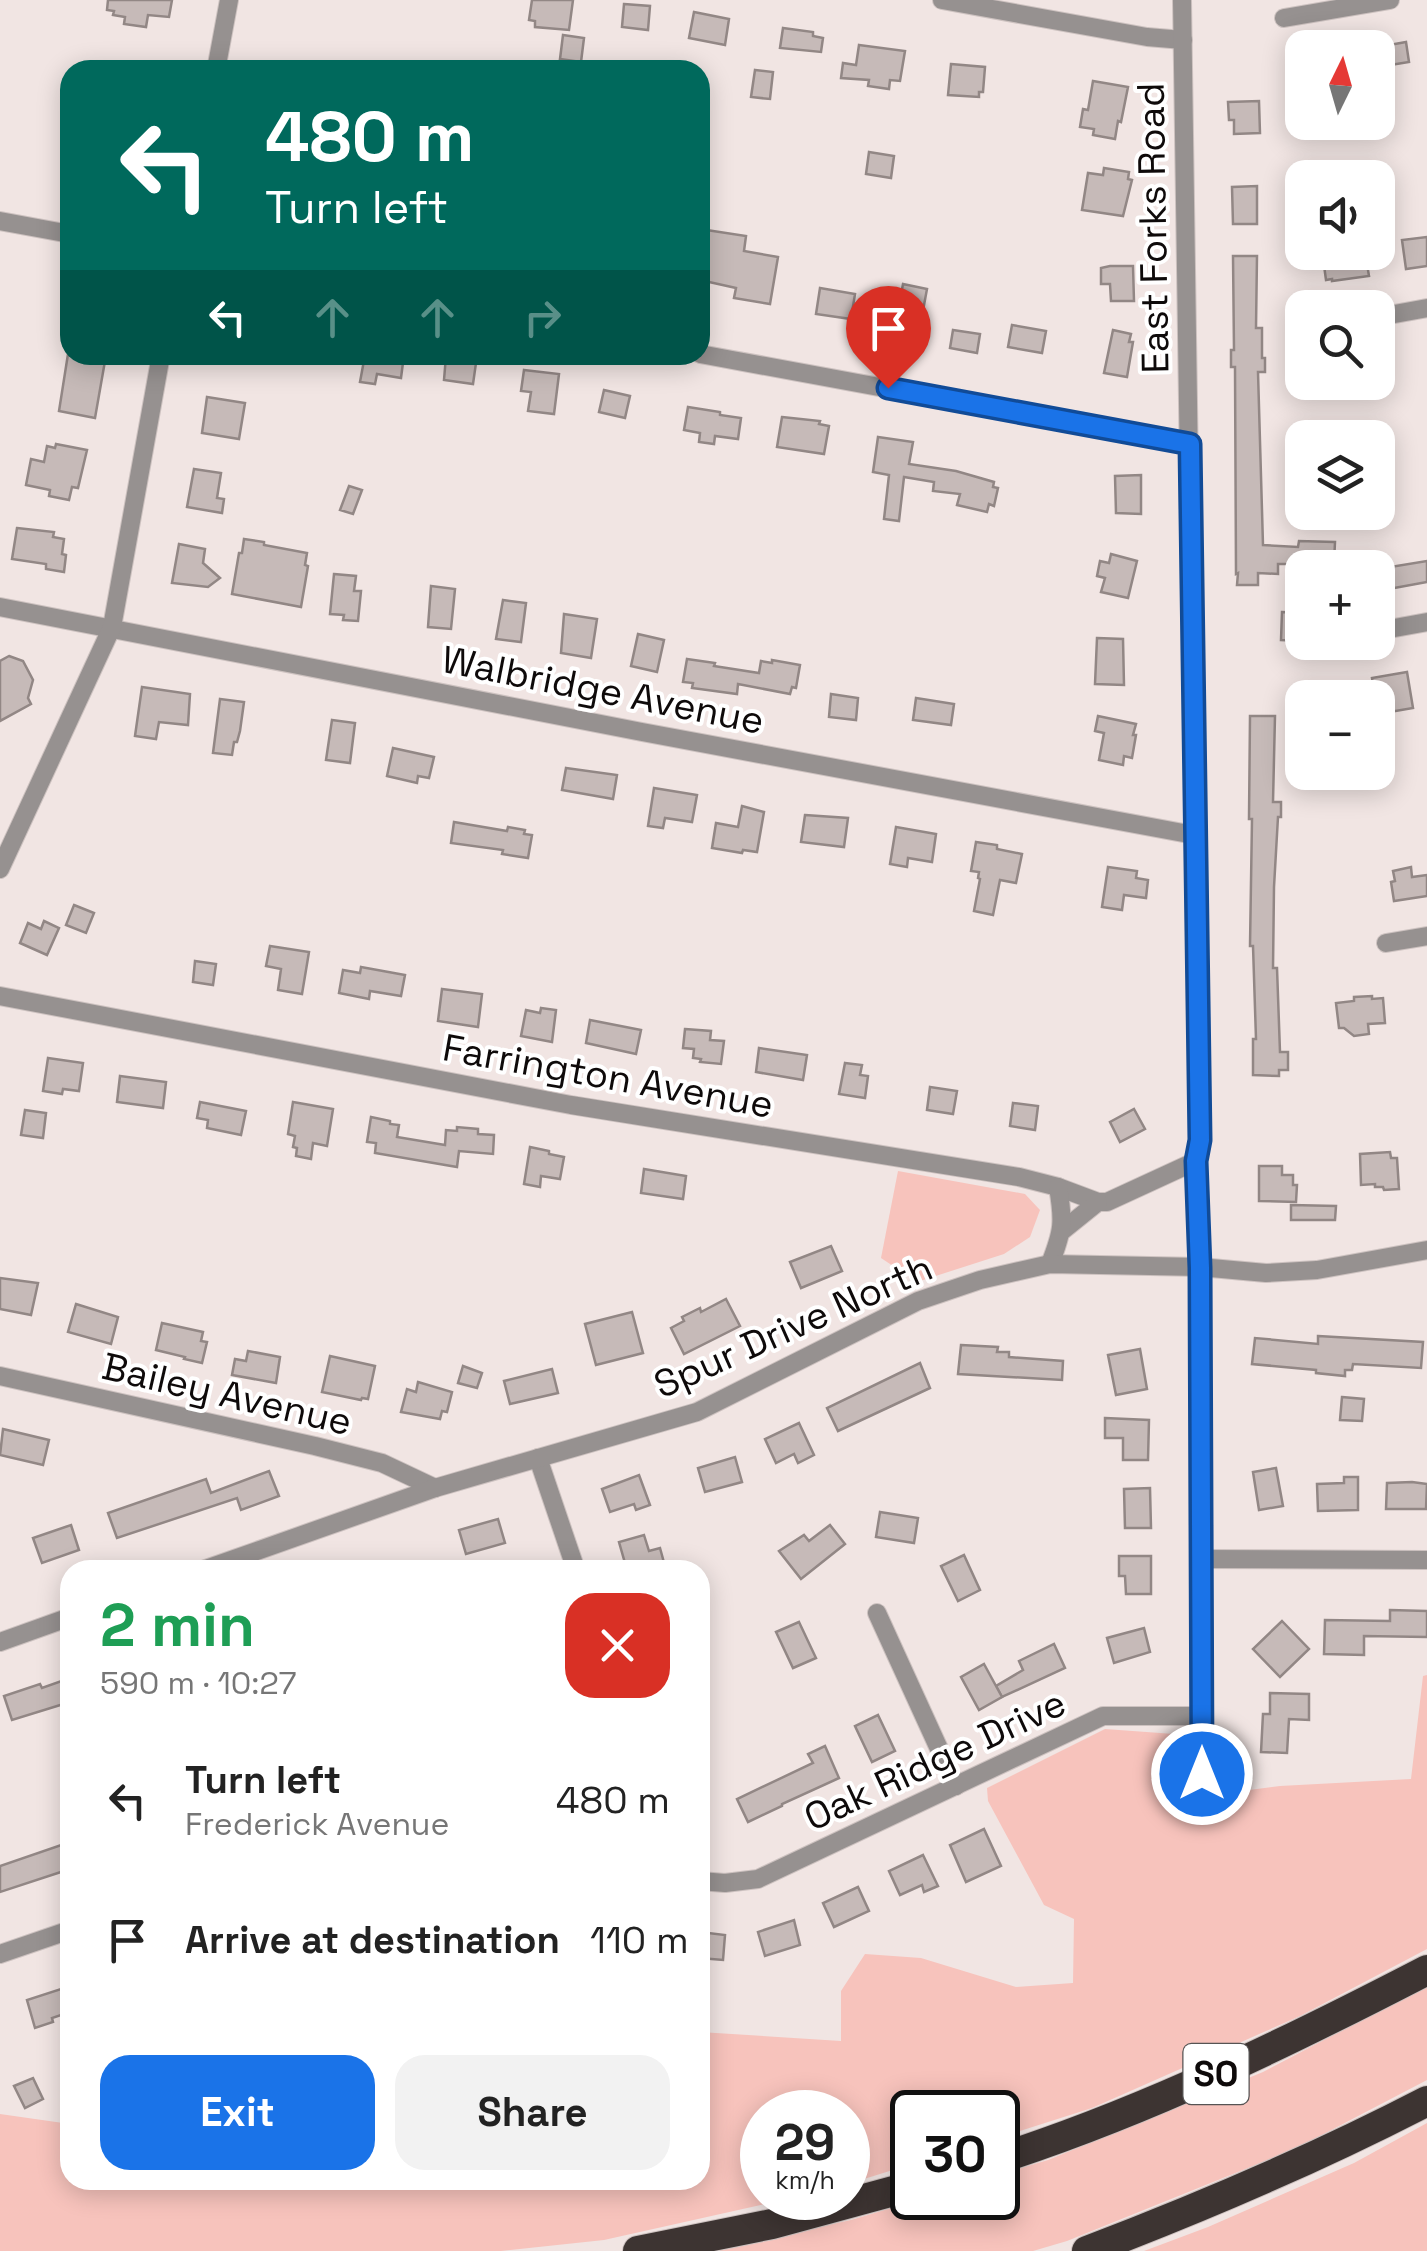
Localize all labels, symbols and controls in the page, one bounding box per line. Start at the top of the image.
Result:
north arrow [1285,30,1395,140]
map controls [1285,30,1395,790]
street label: East Forks Road [1126,82,1180,374]
text: 480 m [265,92,474,181]
icon: left [100,100,230,230]
button: sound [1285,160,1395,270]
text: Turn left [265,179,448,236]
pin [846,286,931,389]
icon: left [200,290,255,345]
icon: ahead [305,290,360,345]
icon: ahead [410,290,465,345]
icon: right [515,290,570,345]
button: search [1285,290,1395,400]
icon: arrive [861,301,916,356]
button: layers [1285,420,1395,530]
button: + [1285,550,1395,660]
street label: Walbridge Avenue [438,635,768,745]
button: − [1285,680,1395,790]
street label: Farrington Avenue [439,1023,777,1129]
street label: Spur Drive North [646,1243,940,1409]
street label: Bailey Avenue [97,1342,357,1446]
text: 2 min [100,1587,255,1664]
button: close [565,1593,670,1698]
text: 590 m · 10:27 [100,1663,297,1703]
street label: Oak Ridge Drive [797,1678,1073,1842]
position arrow [1150,1722,1254,1826]
text: Turn left [185,1756,341,1804]
icon: left [100,1773,155,1828]
text: 480 m [556,1776,670,1824]
text: Frederick Avenue [185,1804,449,1844]
icon: arrive [100,1913,155,1968]
text: Arrive at destination [185,1916,560,1964]
text: 110 m [590,1916,689,1964]
road number: SO [1184,2044,1248,2104]
button: Exit [100,2055,375,2170]
button: Share [395,2055,670,2170]
speed limit sign: 30 [890,2090,1020,2220]
text: 29 [775,2111,835,2175]
text: km/h [775,2164,835,2196]

